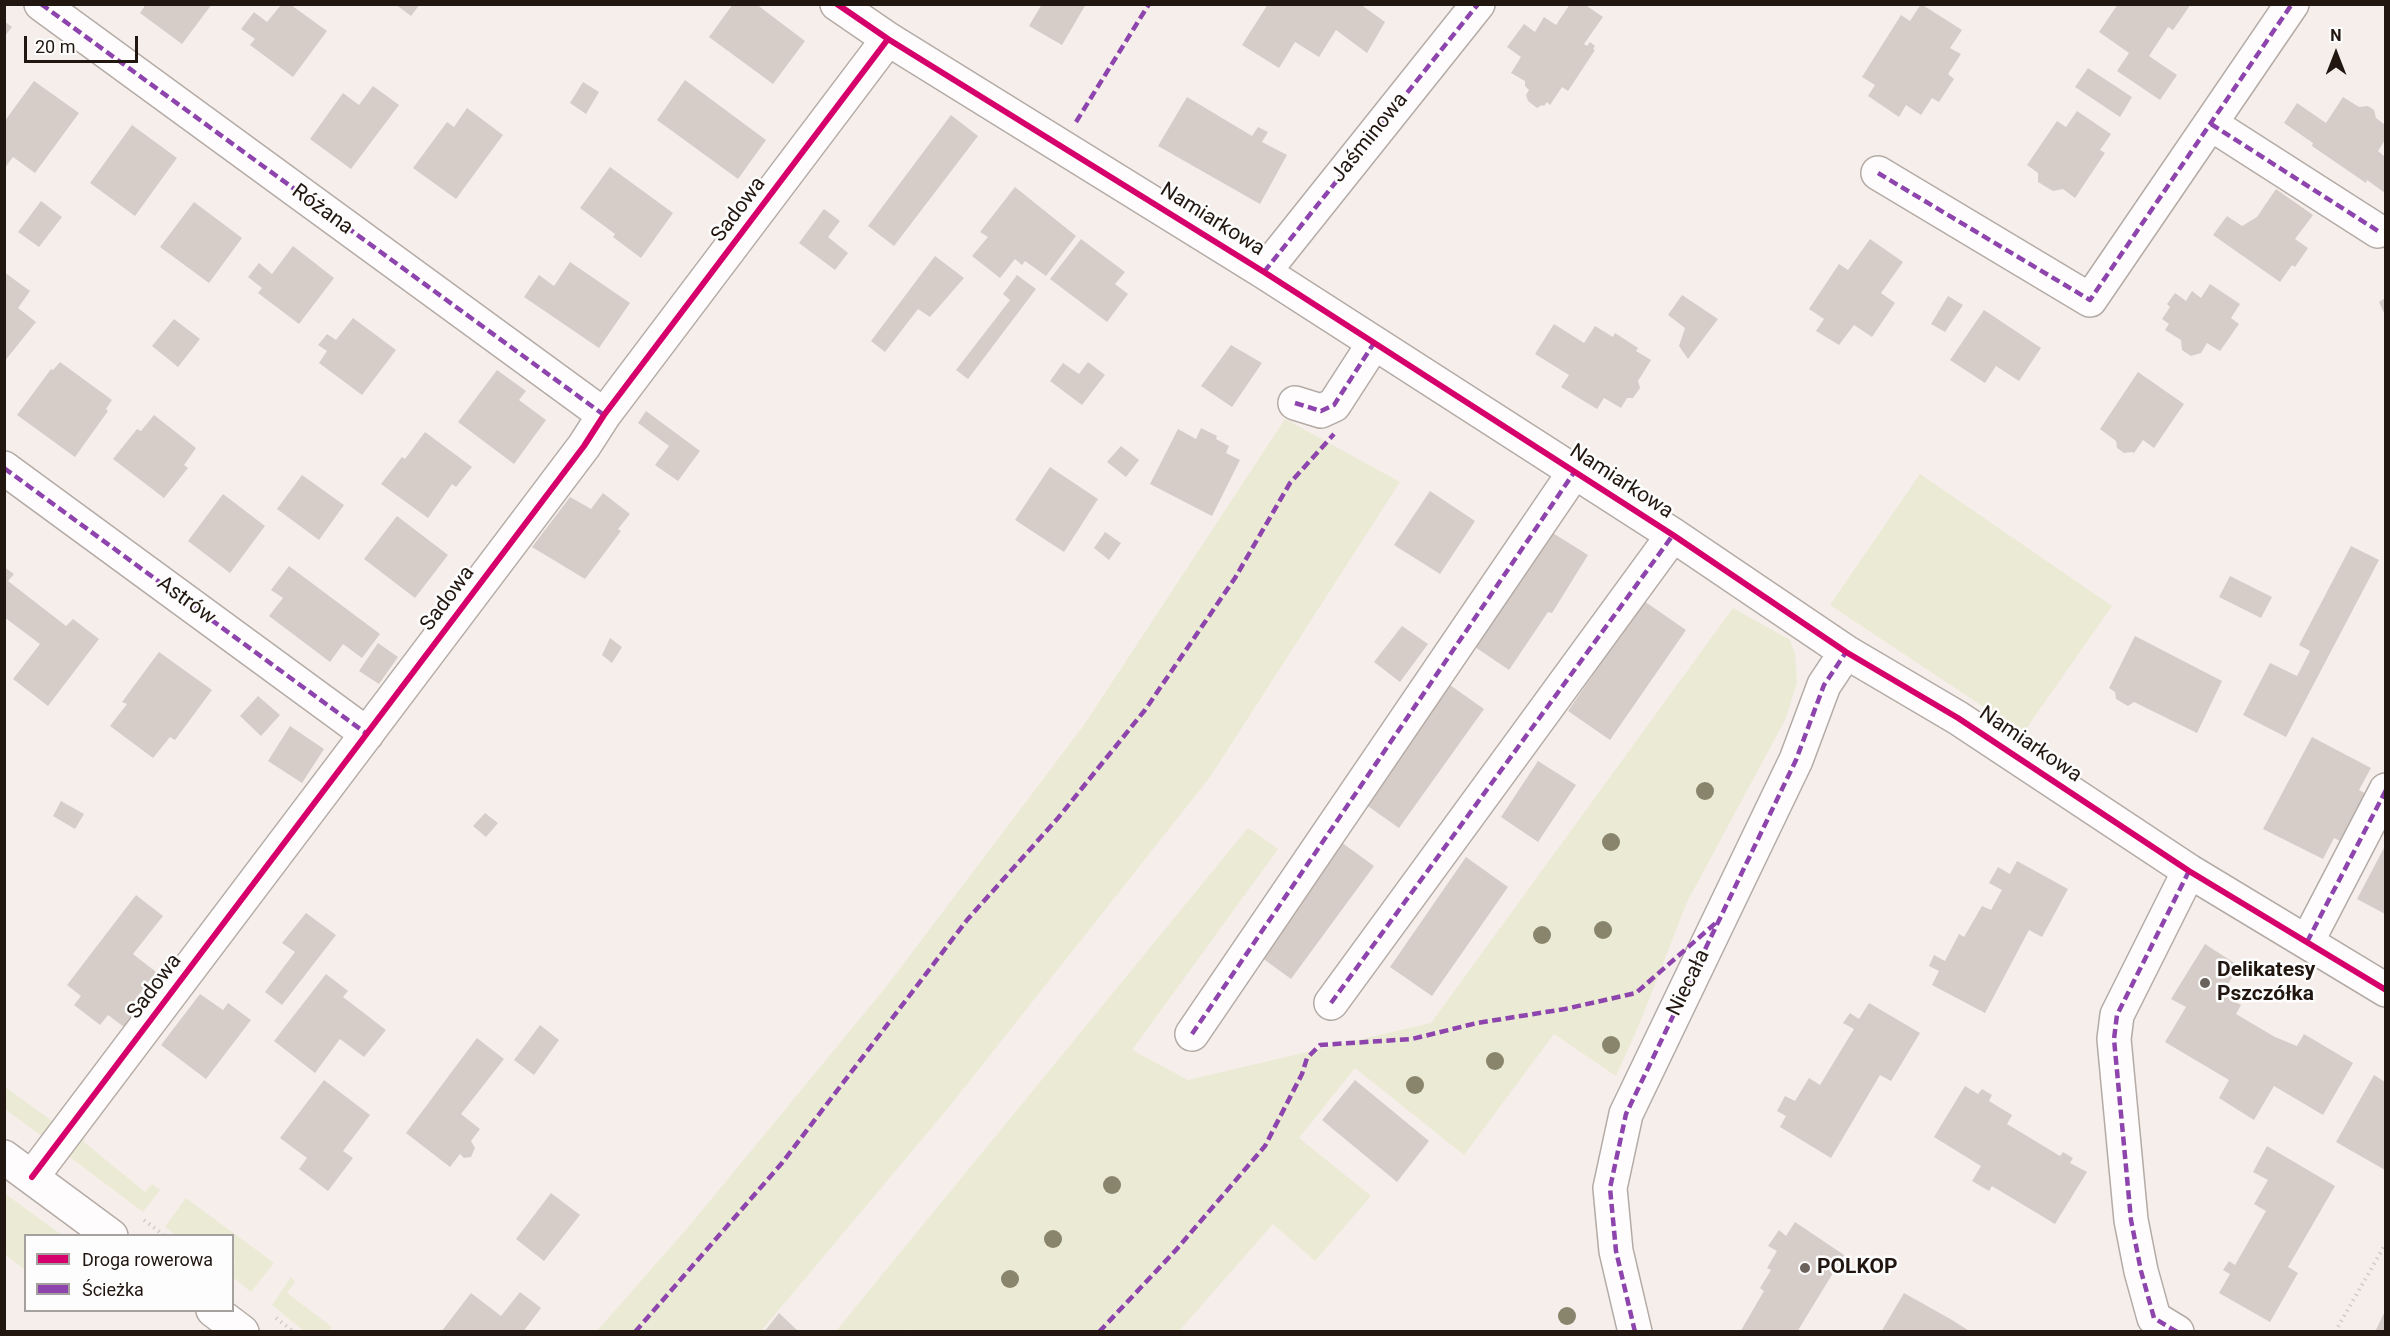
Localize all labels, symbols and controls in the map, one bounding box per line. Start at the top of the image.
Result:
scale bar [27,24,141,62]
north arrow [2306,24,2366,84]
text: N [2330,26,2342,45]
text: 20 m [35,36,75,57]
street label: Jaśminowa [1326,88,1414,188]
street label: Sadowa [706,173,772,247]
street label: Namiarkowa [1155,178,1269,262]
street label: Różana [286,179,358,241]
street label: Namiarkowa [1565,439,1677,525]
street label: Sadowa [415,562,481,636]
street label: Astrów [152,571,220,631]
street label: Namiarkowa [1974,701,2086,789]
street label: Niecała [1662,946,1716,1020]
street label: Sadowa [122,950,188,1024]
place label: Delikatesy Pszczółka [2217,958,2315,1008]
marker: Delikatesy Pszczółka [2198,976,2212,990]
legend [24,1234,234,1312]
text: Droga rowerowa [82,1249,213,1270]
place label: POLKOP [1817,1255,1897,1281]
marker: POLKOP [1798,1261,1812,1275]
text: Ścieżka [82,1279,144,1300]

